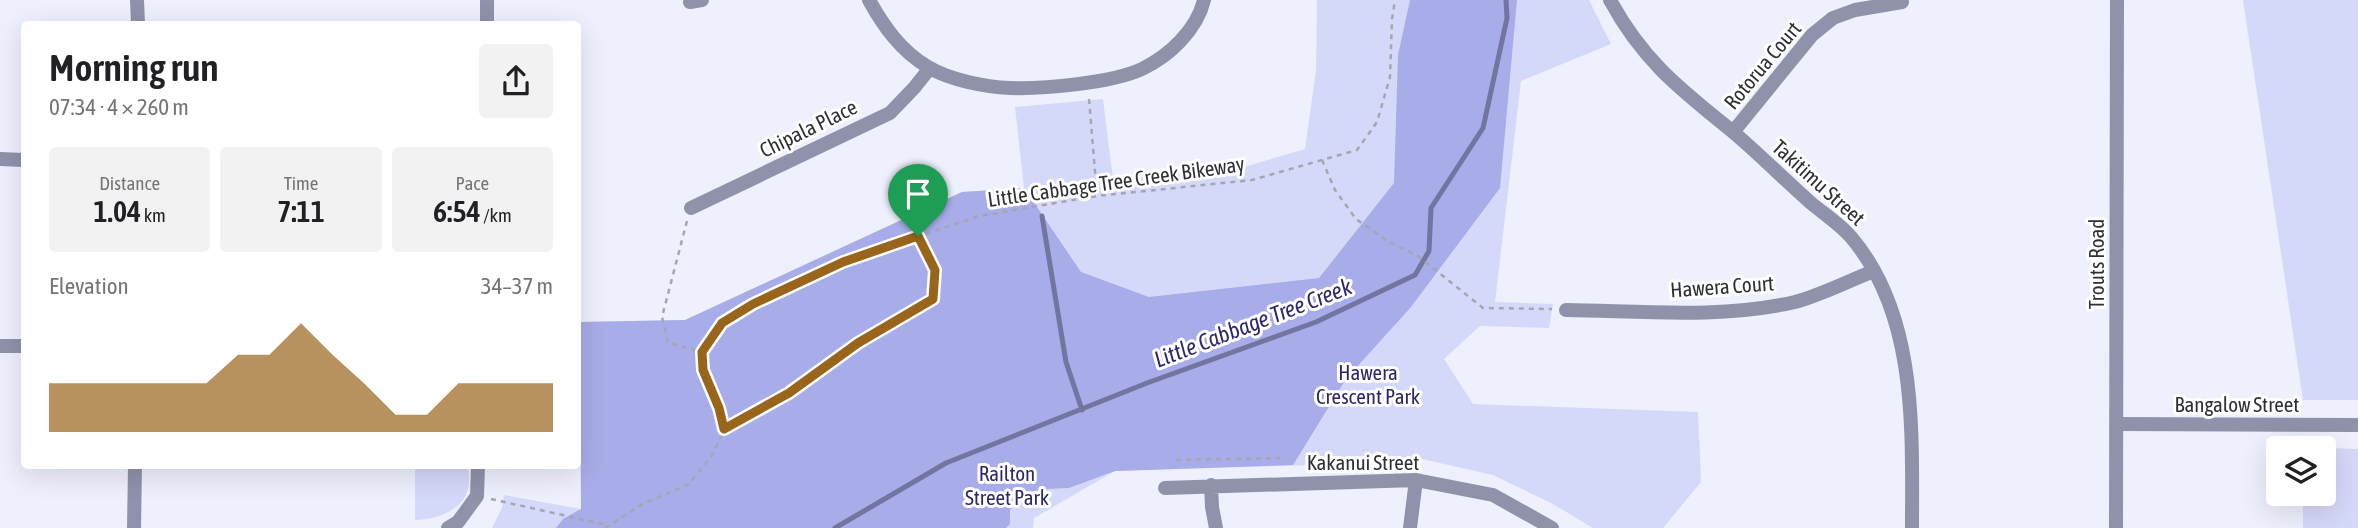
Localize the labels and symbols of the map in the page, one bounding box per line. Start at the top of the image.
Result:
street label: Rotorua Court [1719,16,1805,114]
street label: Chipala Place [755,94,861,162]
street label: Takitimu Street [1768,134,1870,230]
street label: Little Cabbage Tree Creek Bikeway [986,151,1246,211]
pin [888,164,948,236]
street label: Trouts Road [2084,219,2108,309]
street label: Hawera Court [1669,270,1775,302]
water label: Little Cabbage Tree Creek [1150,273,1356,373]
park label: Hawera Crescent Park [1316,360,1420,408]
street label: Bangalow Street [2175,392,2299,416]
street label: Kakanui Street [1307,450,1419,474]
park label: Railton Street Park [965,461,1049,509]

